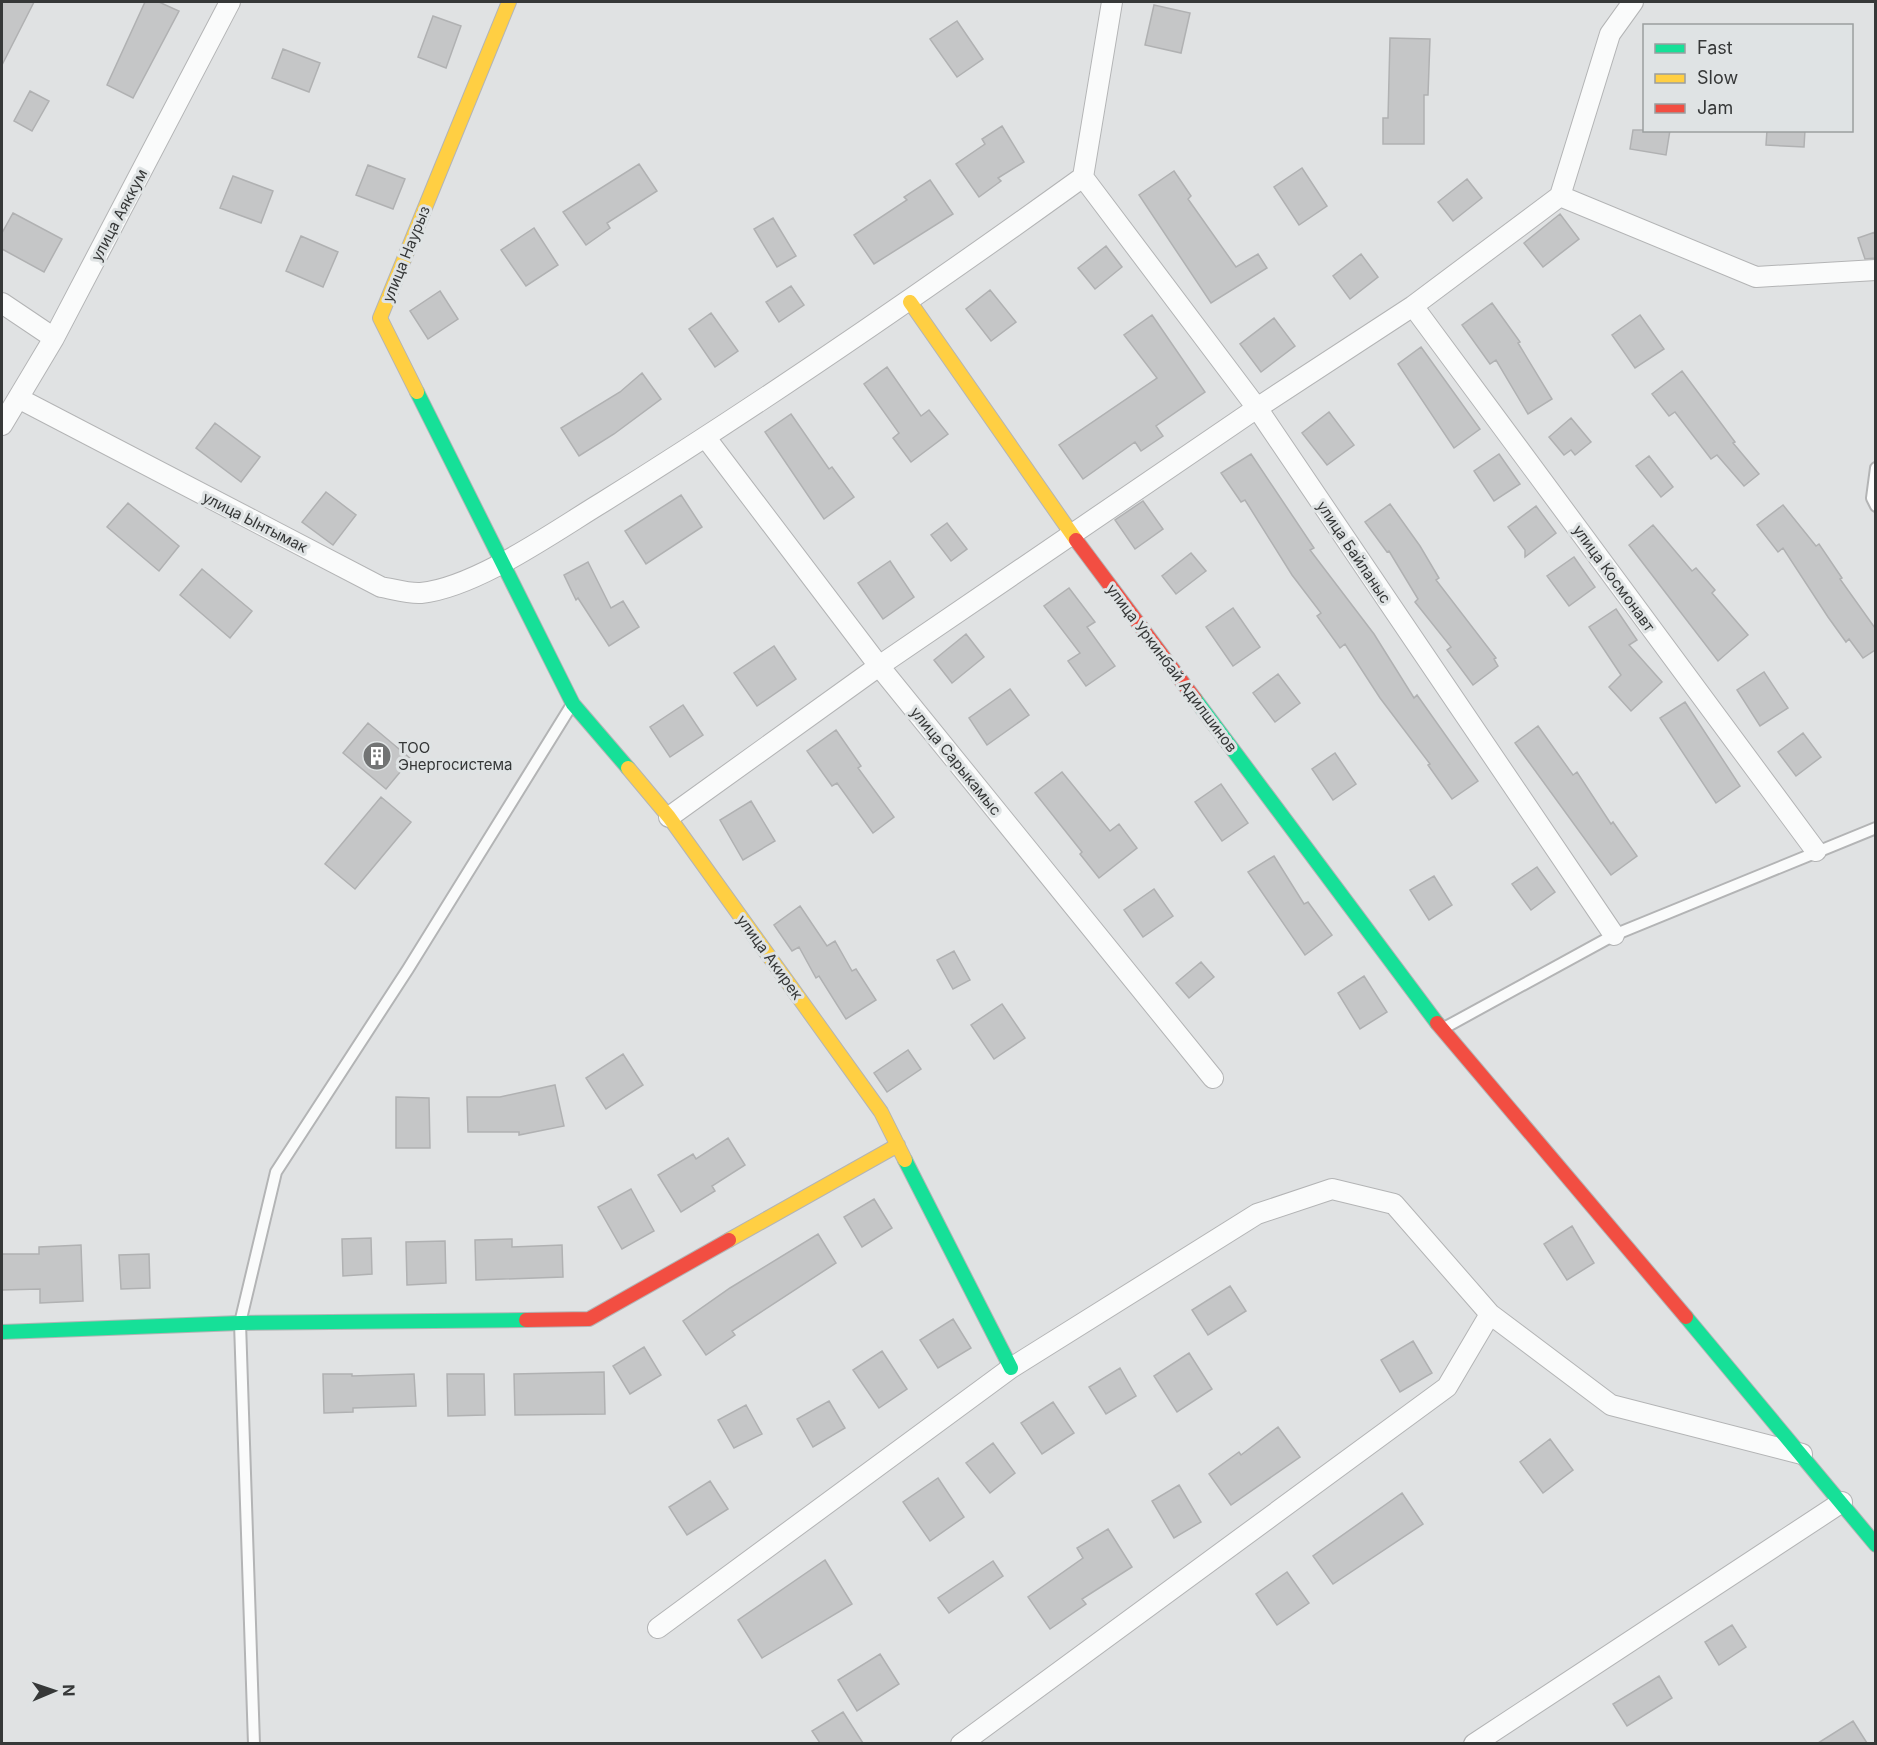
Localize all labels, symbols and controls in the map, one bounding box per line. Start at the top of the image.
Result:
legend [1643,24,1853,132]
text: Fast [1697,37,1733,58]
text: Slow [1697,67,1738,88]
text: Jam [1697,97,1733,118]
street label: улица Аяккум [87,166,151,264]
street label: улица Наурыз [378,203,434,305]
street label: улица Ынтымак [199,487,311,557]
street label: улица Байланыс [1313,497,1395,607]
street label: улица Космонавт [1569,521,1659,635]
street label: улица Уркинбай Адилшинов [1102,580,1242,756]
street label: улица Сарыкамыс [906,703,1006,819]
place label: ТОО Энергосистема [398,738,513,774]
building icon: ТОО Энергосистема [361,740,393,772]
street label: улица Акирек [733,911,807,1003]
north arrow [24,1661,84,1721]
text: N [59,1684,79,1697]

